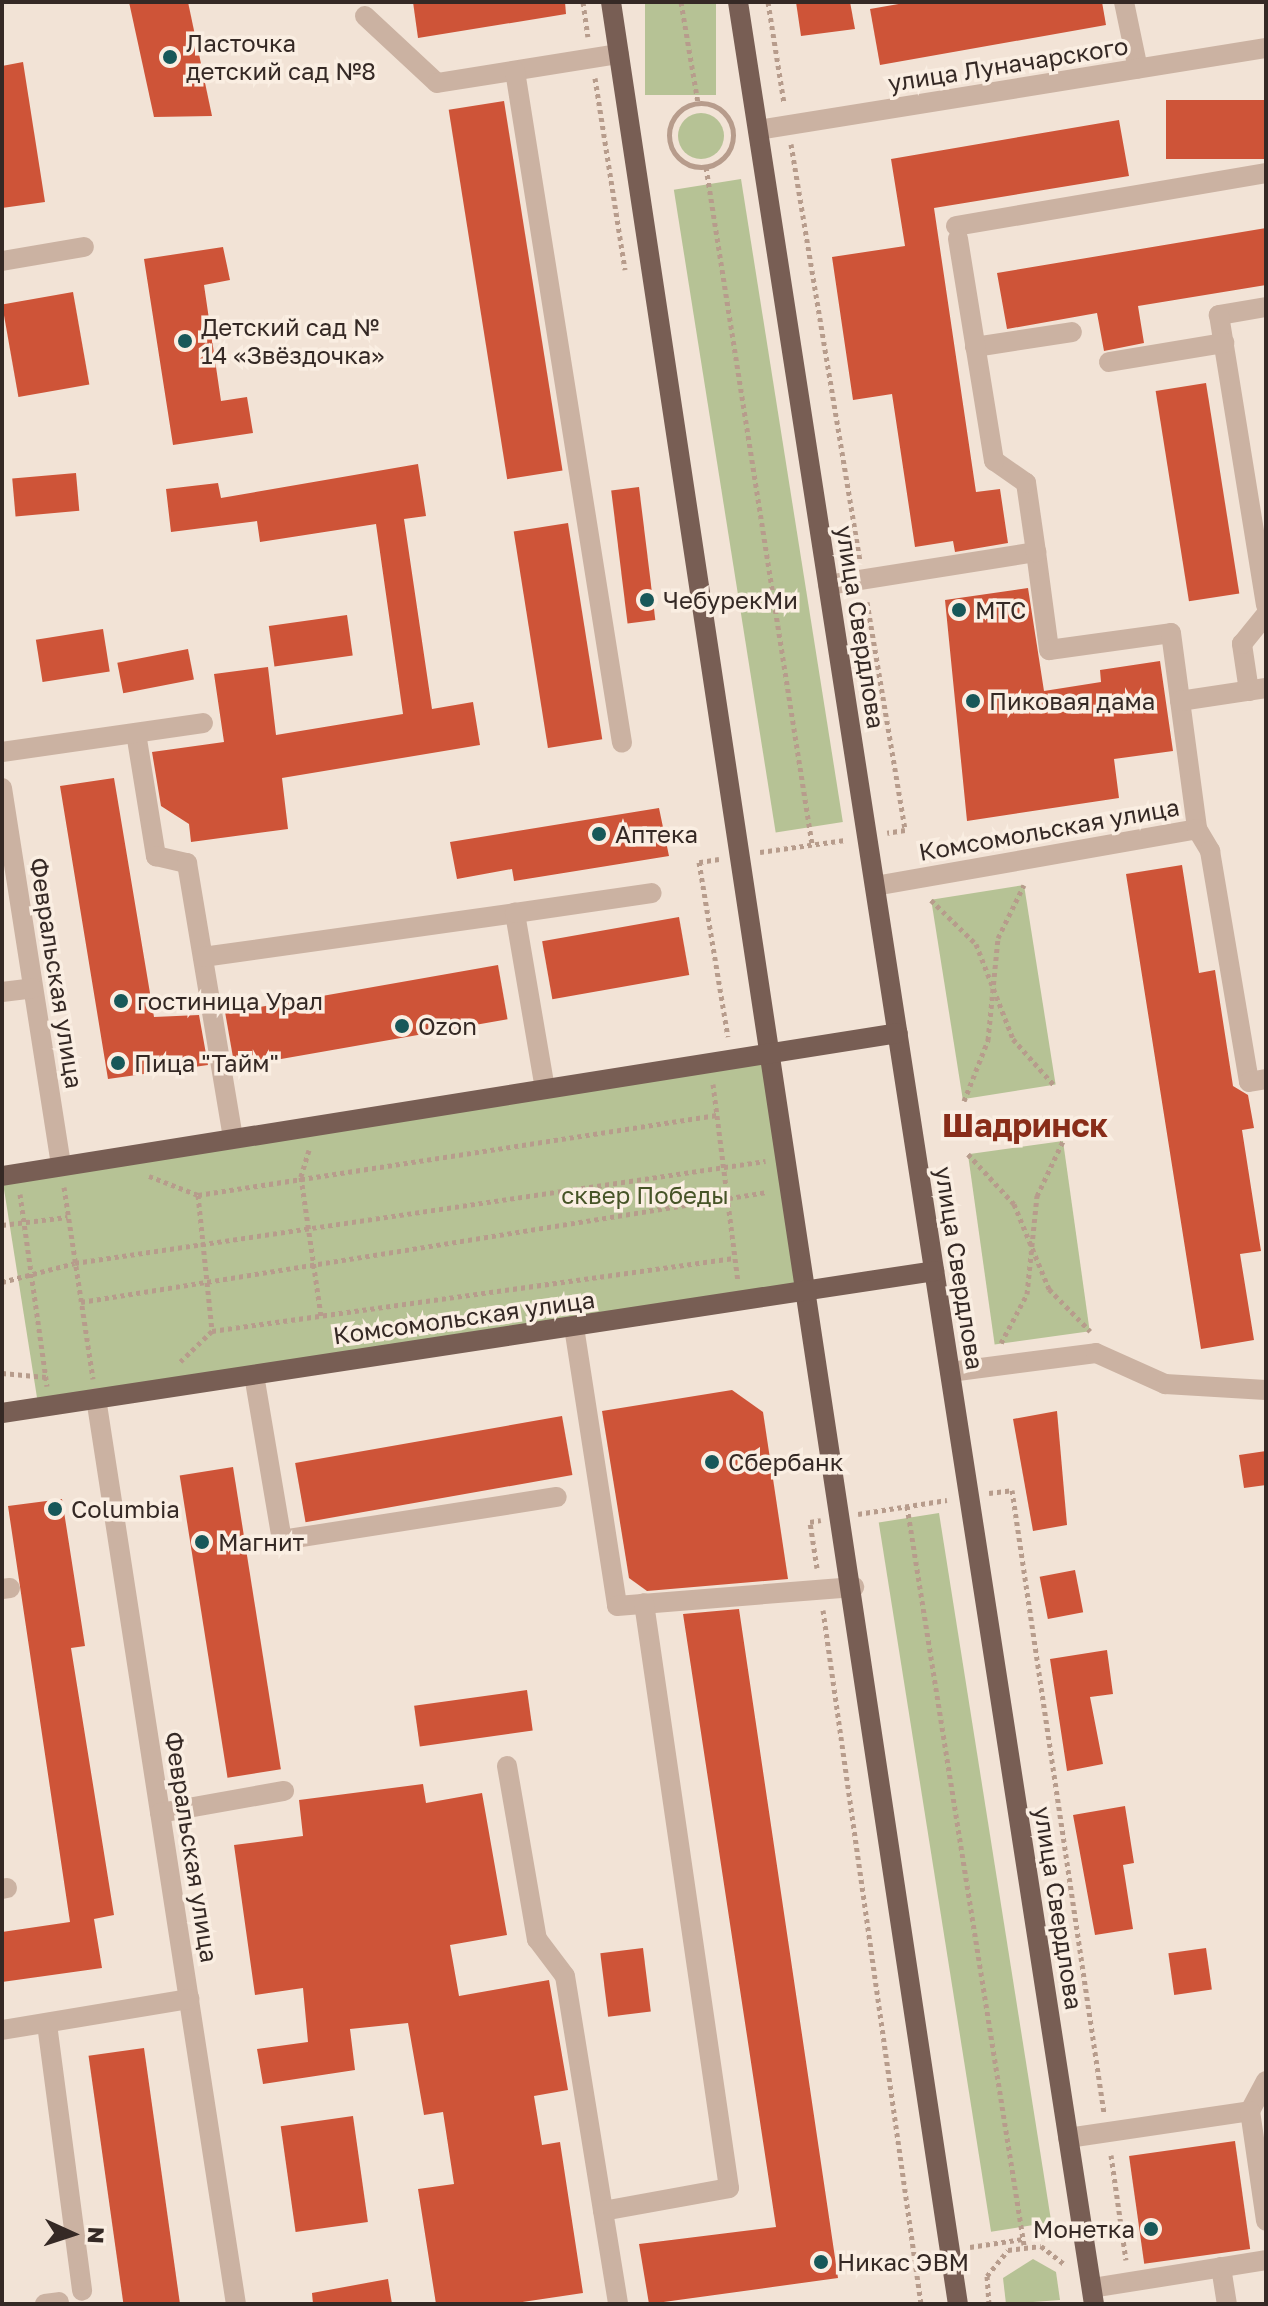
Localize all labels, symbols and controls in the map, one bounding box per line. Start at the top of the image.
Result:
place label: Ласточка детский сад №8 [186,29,376,85]
street label: улица Луначарского [886,31,1130,97]
marker: Ласточка детский сад №8 [161,48,179,66]
place label: Детский сад № 14 «Звёздочка» [201,313,384,369]
marker: Детский сад № 14 «Звёздочка» [176,332,194,350]
street label: улица Свердлова [831,523,891,731]
place label: ЧебурекМи [663,586,798,614]
marker: ЧебурекМи [638,591,656,609]
place label: МТС [975,596,1026,624]
marker: МТС [950,601,968,619]
place label: Пиковая дама [989,687,1155,715]
marker: Пиковая дама [964,692,982,710]
street label: Комсомольская улица [917,792,1181,866]
place label: Аптека [615,820,698,848]
marker: Аптека [590,825,608,843]
street label: Февральская улица [25,855,89,1091]
place label: гостиница Урал [137,987,323,1015]
marker: гостиница Урал [112,992,130,1010]
place label: Ozon [418,1012,477,1040]
marker: Ozon [393,1017,411,1035]
place label: Пица "Тайм" [134,1049,279,1077]
marker: Пица "Тайм" [109,1054,127,1072]
district label: Шадринск [942,1106,1108,1144]
street label: улица Свердлова [930,1164,990,1372]
park label: сквер Победы [561,1181,729,1209]
street label: Комсомольская улица [331,1284,597,1350]
place label: Сбербанк [728,1448,844,1476]
marker: Сбербанк [703,1453,721,1471]
place label: Columbia [71,1495,180,1523]
marker: Columbia [46,1500,64,1518]
place label: Магнит [218,1528,304,1556]
marker: Магнит [193,1533,211,1551]
street label: Февральская улица [160,1729,224,1965]
street label: улица Свердлова [1029,1804,1089,2012]
north arrow [32,2194,112,2274]
place label: Монетка [1033,2215,1135,2243]
marker: Монетка [1142,2220,1160,2238]
text: N [83,2226,110,2244]
place label: Никас ЭВМ [837,2248,969,2276]
marker: Никас ЭВМ [812,2253,830,2271]

